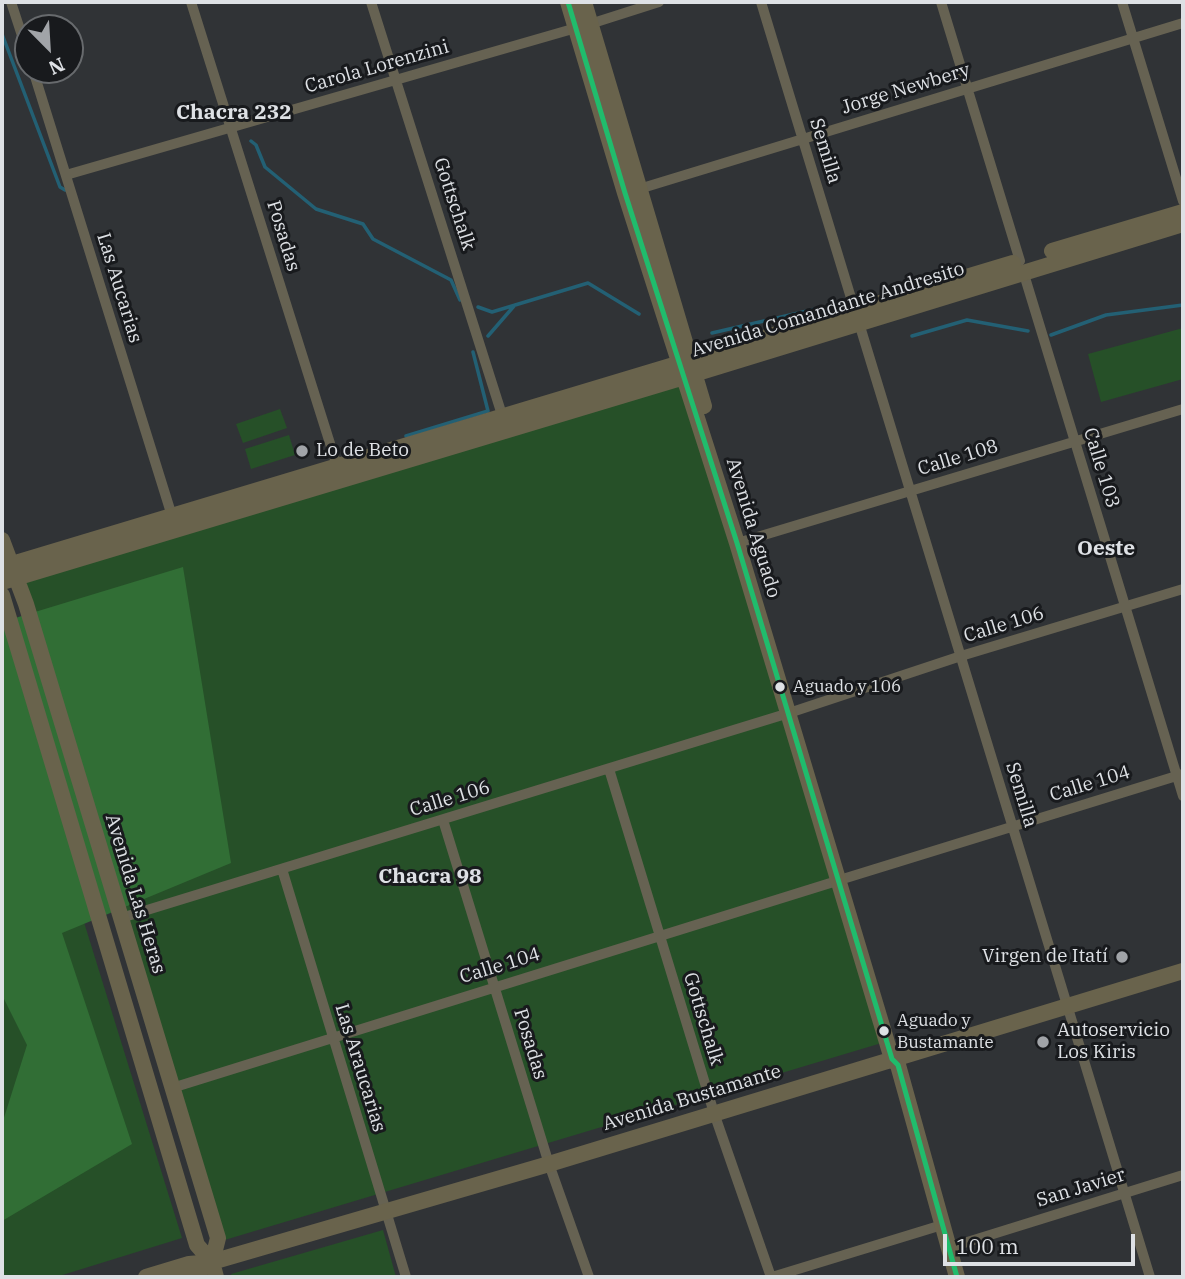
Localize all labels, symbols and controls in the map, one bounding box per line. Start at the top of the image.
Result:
north arrow [14,14,84,84]
street label: Carola Lorenzini [302,36,452,98]
text: N [45,52,68,80]
street label: Jorge Newbery [839,59,973,119]
district label: Chacra 232 [176,100,292,126]
street label: Semilla [804,116,846,186]
street label: Gottschalk [428,155,480,253]
street label: Posadas [261,198,305,274]
street label: Las Aucarias [91,230,147,346]
street label: Avenida Comandante Andresito [689,258,967,362]
street label: Calle 103 [1078,425,1124,511]
street label: Calle 108 [915,435,1001,481]
place label: Lo de Beto [316,440,409,462]
marker: Lo de Beto [294,443,310,459]
street label: Avenida Aguado [721,455,785,601]
district label: Oeste [1077,536,1135,562]
street label: Calle 106 [961,602,1047,648]
place label: Aguado y 106 [793,677,901,697]
marker: Aguado y 106 [773,680,787,694]
street label: Semilla [1000,760,1042,830]
street label: Calle 104 [1047,761,1133,807]
street label: Calle 106 [407,776,493,822]
street label: Avenida Las Heras [100,811,170,977]
district label: Chacra 98 [378,864,482,890]
street label: Calle 104 [457,943,543,989]
place label: Virgen de Itatí [982,946,1108,968]
marker: Virgen de Itatí [1114,949,1130,965]
street label: Gottschalk [678,970,728,1068]
street label: Las Araucarias [330,1001,390,1135]
street label: Posadas [508,1006,552,1082]
place label: Aguado y Bustamante [897,1011,994,1051]
place label: Autoservicio Los Kiris [1057,1020,1170,1064]
marker: Aguado y Bustamante [877,1024,891,1038]
marker: Autoservicio Los Kiris [1035,1034,1051,1050]
street label: Avenida Bustamante [600,1060,784,1136]
street label: San Javier [1034,1164,1128,1212]
scale bar [947,1220,1140,1264]
text: 100 m [956,1232,1019,1260]

